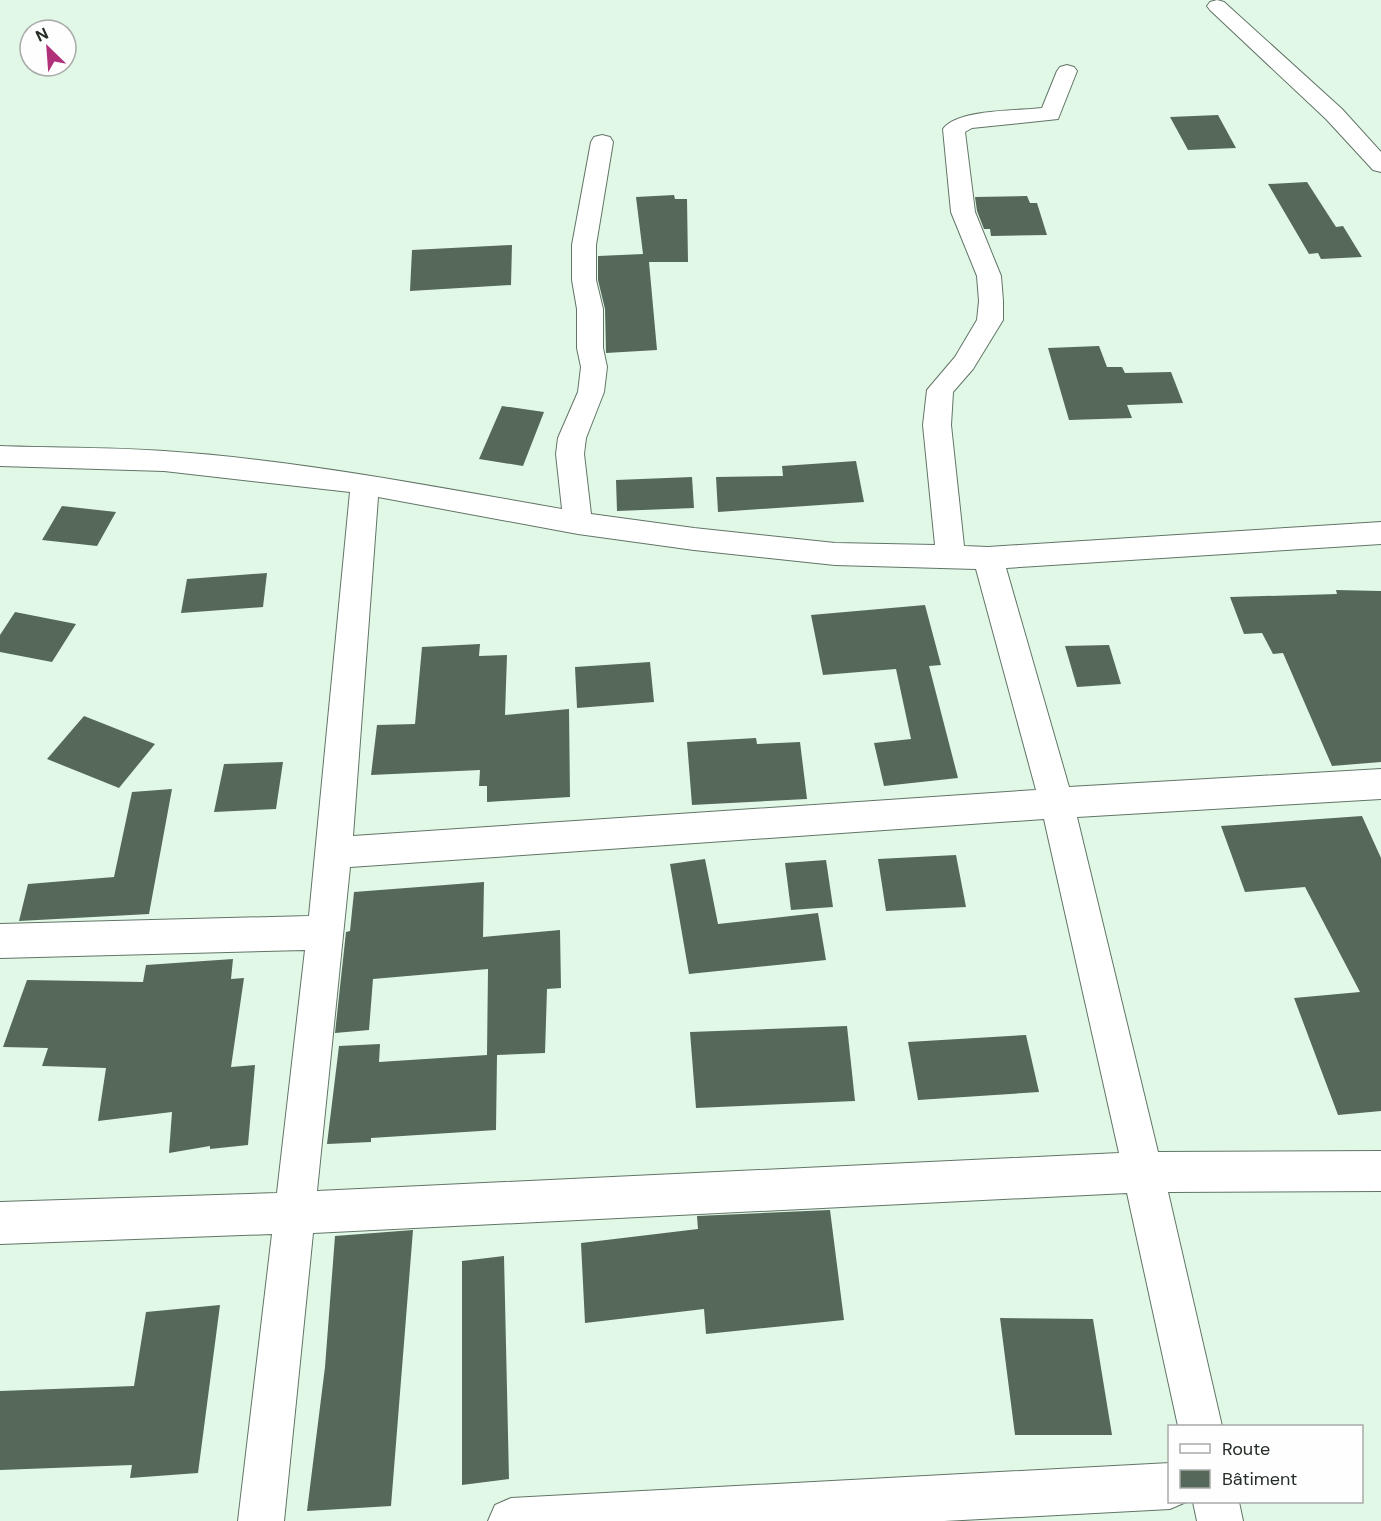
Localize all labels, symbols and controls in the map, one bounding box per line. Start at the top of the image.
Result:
north arrow [18,18,78,78]
text: N [32,23,52,47]
legend [1168,1425,1363,1503]
text: Route [1222,1437,1270,1461]
text: Bâtiment [1222,1467,1297,1491]

